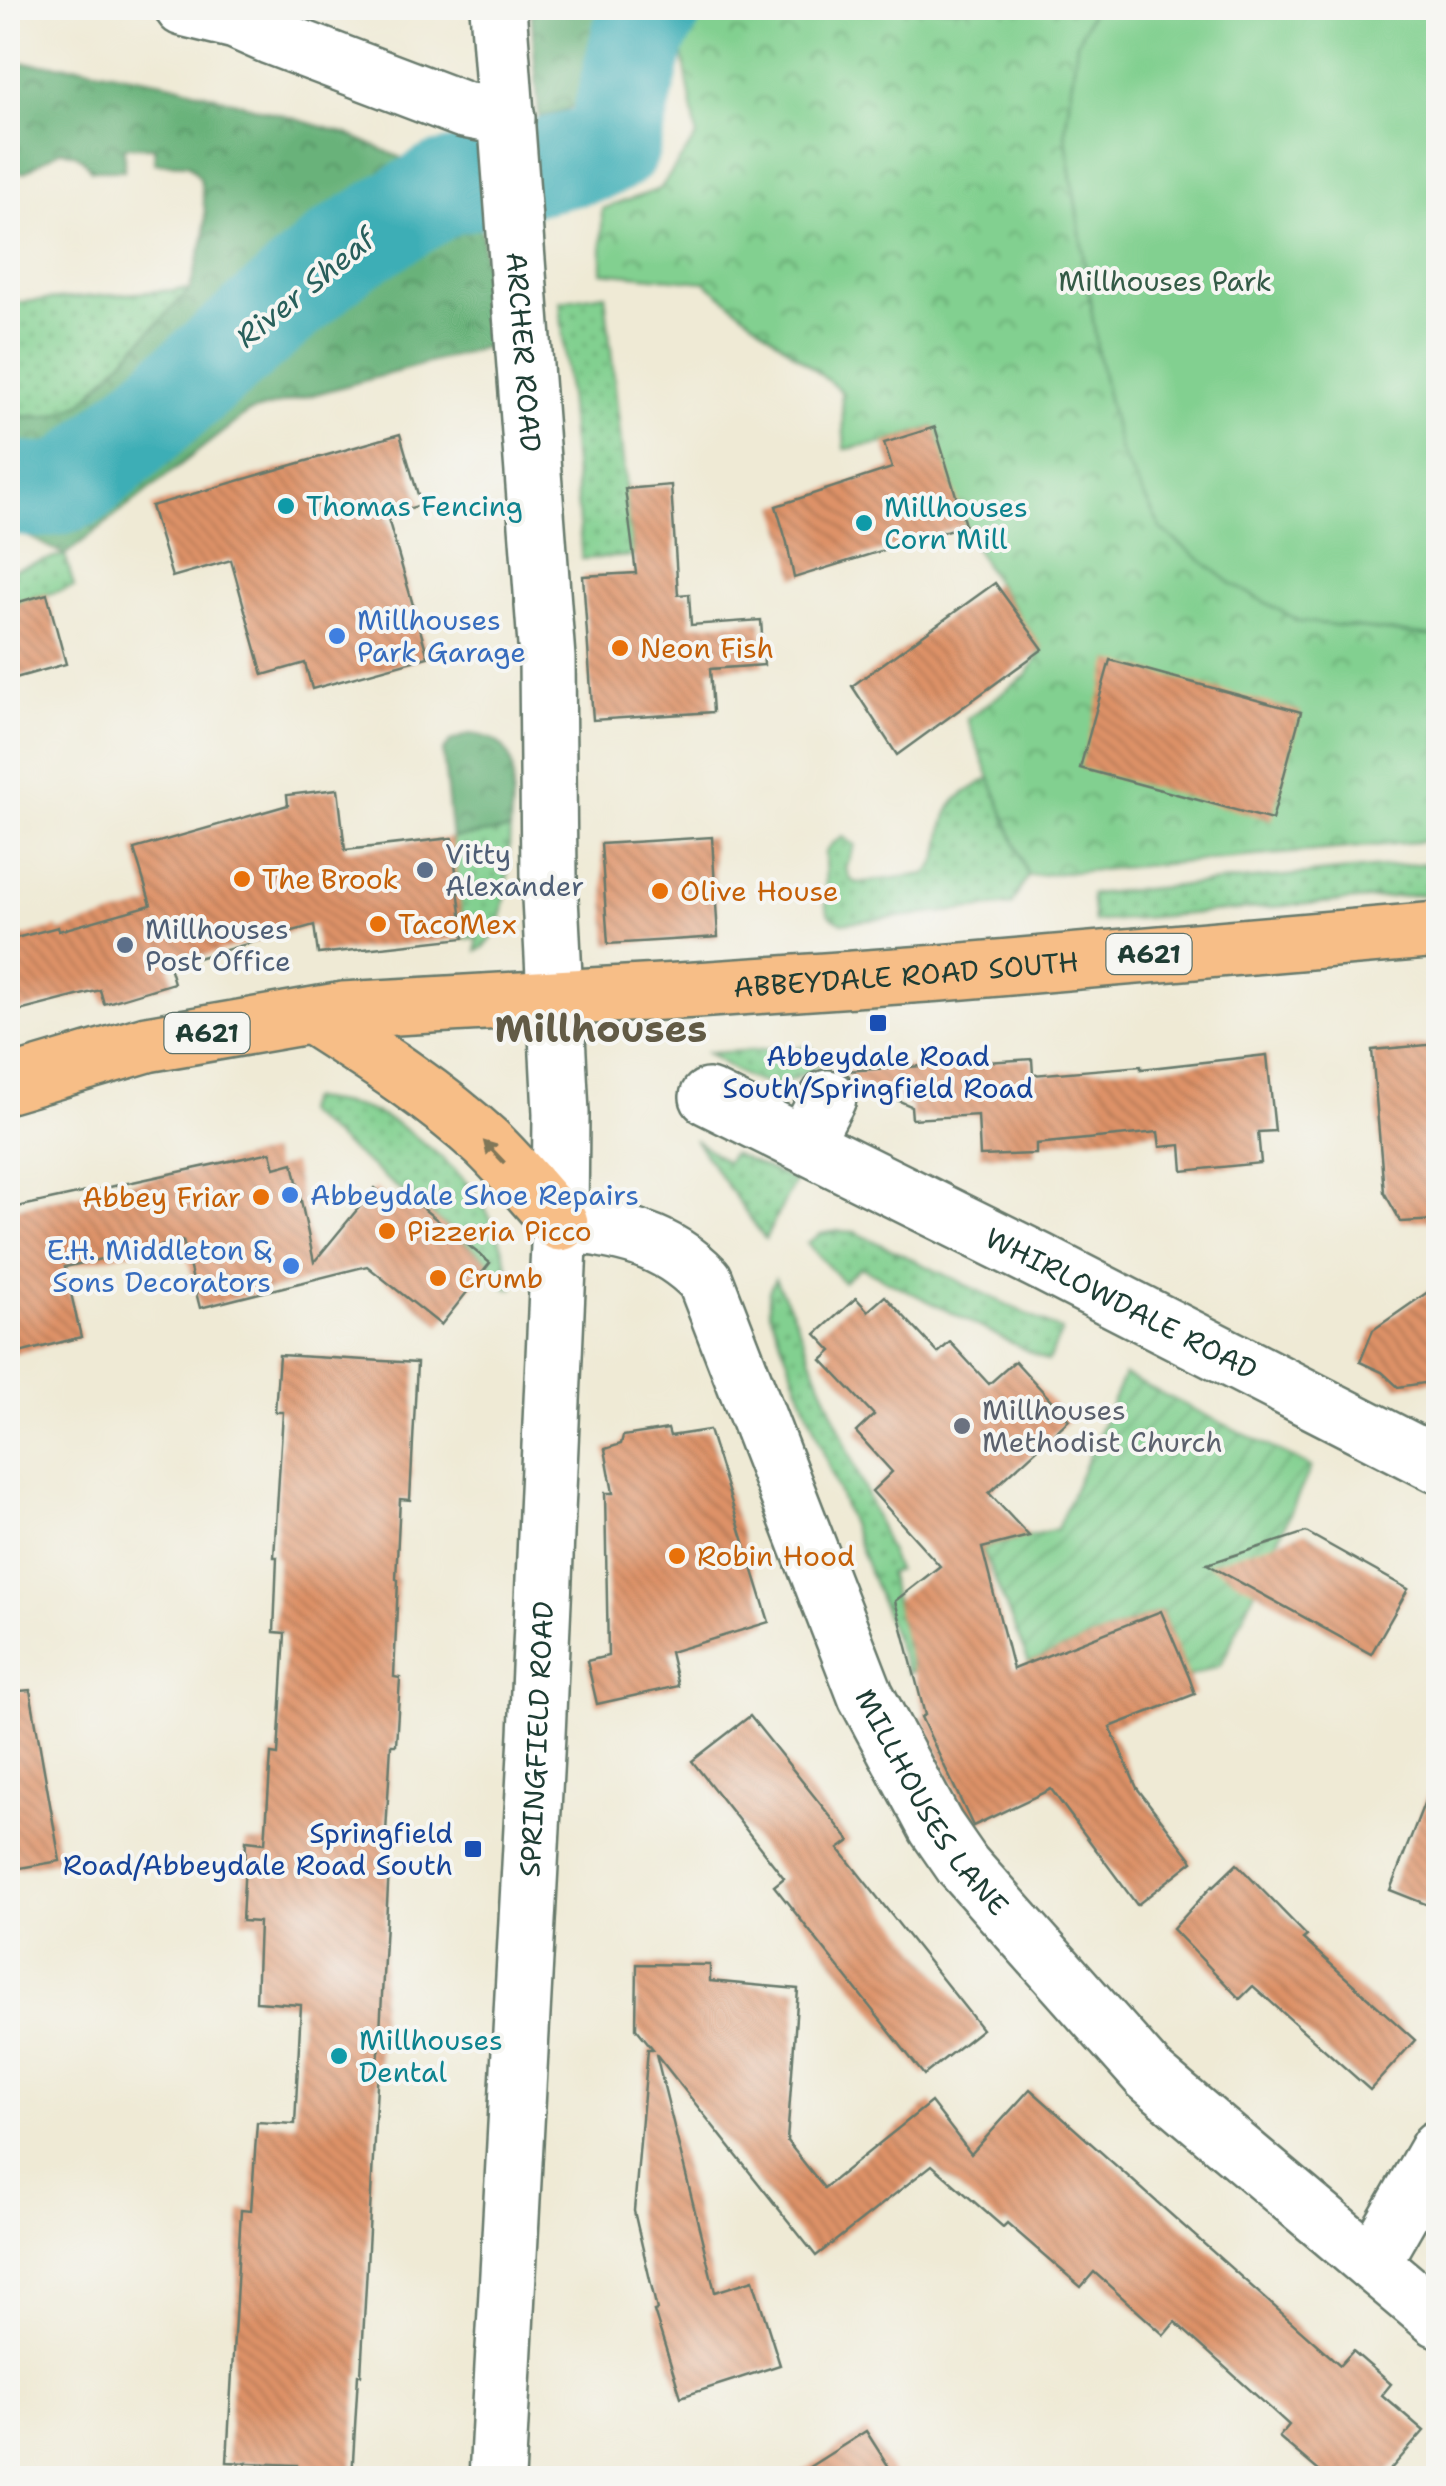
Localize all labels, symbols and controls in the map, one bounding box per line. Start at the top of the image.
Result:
water label: River Sheaf [227,217,386,357]
street label: ARCHER ROAD [497,251,550,453]
park label: Millhouses Park [1058,262,1272,300]
place label: Thomas Fencing [306,487,523,525]
place label: Millhouses Corn Mill [884,488,1028,558]
marker: Thomas Fencing [275,495,297,517]
marker: Millhouses Corn Mill [853,512,875,534]
place label: Millhouses Park Garage [357,601,526,671]
marker: Millhouses Park Garage [326,625,348,647]
place label: Neon Fish [640,629,774,667]
marker: Neon Fish [609,637,631,659]
place label: Vitty Alexander [445,835,584,905]
marker: Vitty Alexander [414,859,436,881]
place label: The Brook [262,860,399,898]
marker: The Brook [231,868,253,890]
place label: Olive House [680,872,839,910]
marker: Olive House [649,880,671,902]
place label: TacoMex [398,905,517,943]
place label: Millhouses Post Office [145,910,291,980]
marker: TacoMex [367,913,389,935]
marker: Millhouses Post Office [114,934,136,956]
road number: A621 [1106,934,1192,974]
street label: ABBEYDALE ROAD SOUTH [732,942,1080,1006]
district label: Millhouses [495,1003,707,1054]
marker: Abbeydale Road South/Springfield Road [867,1012,889,1034]
road number: A621 [164,1013,250,1053]
place label: Abbeydale Road South/Springfield Road [723,1037,1033,1107]
one-way arrow [483,1140,506,1164]
place label: Abbeydale Shoe Repairs [310,1176,639,1214]
place label: Abbey Friar [82,1178,241,1216]
marker: Abbeydale Shoe Repairs [279,1184,301,1206]
marker: Abbey Friar [250,1186,272,1208]
place label: Pizzeria Picco [407,1212,592,1250]
street label: WHIRLOWDALE ROAD [979,1218,1264,1388]
marker: Pizzeria Picco [376,1220,398,1242]
place label: E.H. Middleton & Sons Decorators [47,1231,272,1301]
marker: E.H. Middleton & Sons Decorators [280,1255,302,1277]
place label: Crumb [458,1259,543,1297]
marker: Crumb [427,1267,449,1289]
place label: Millhouses Methodist Church [982,1391,1223,1461]
marker: Millhouses Methodist Church [951,1415,973,1437]
place label: Robin Hood [697,1537,855,1575]
marker: Robin Hood [666,1545,688,1567]
street label: SPRINGFIELD ROAD [510,1600,562,1878]
street label: MILLHOUSES LANE [847,1682,1017,1924]
place label: Springfield Road/Abbeydale Road South [63,1814,453,1884]
marker: Springfield Road/Abbeydale Road South [462,1838,484,1860]
place label: Millhouses Dental [359,2021,503,2091]
marker: Millhouses Dental [328,2045,350,2067]

